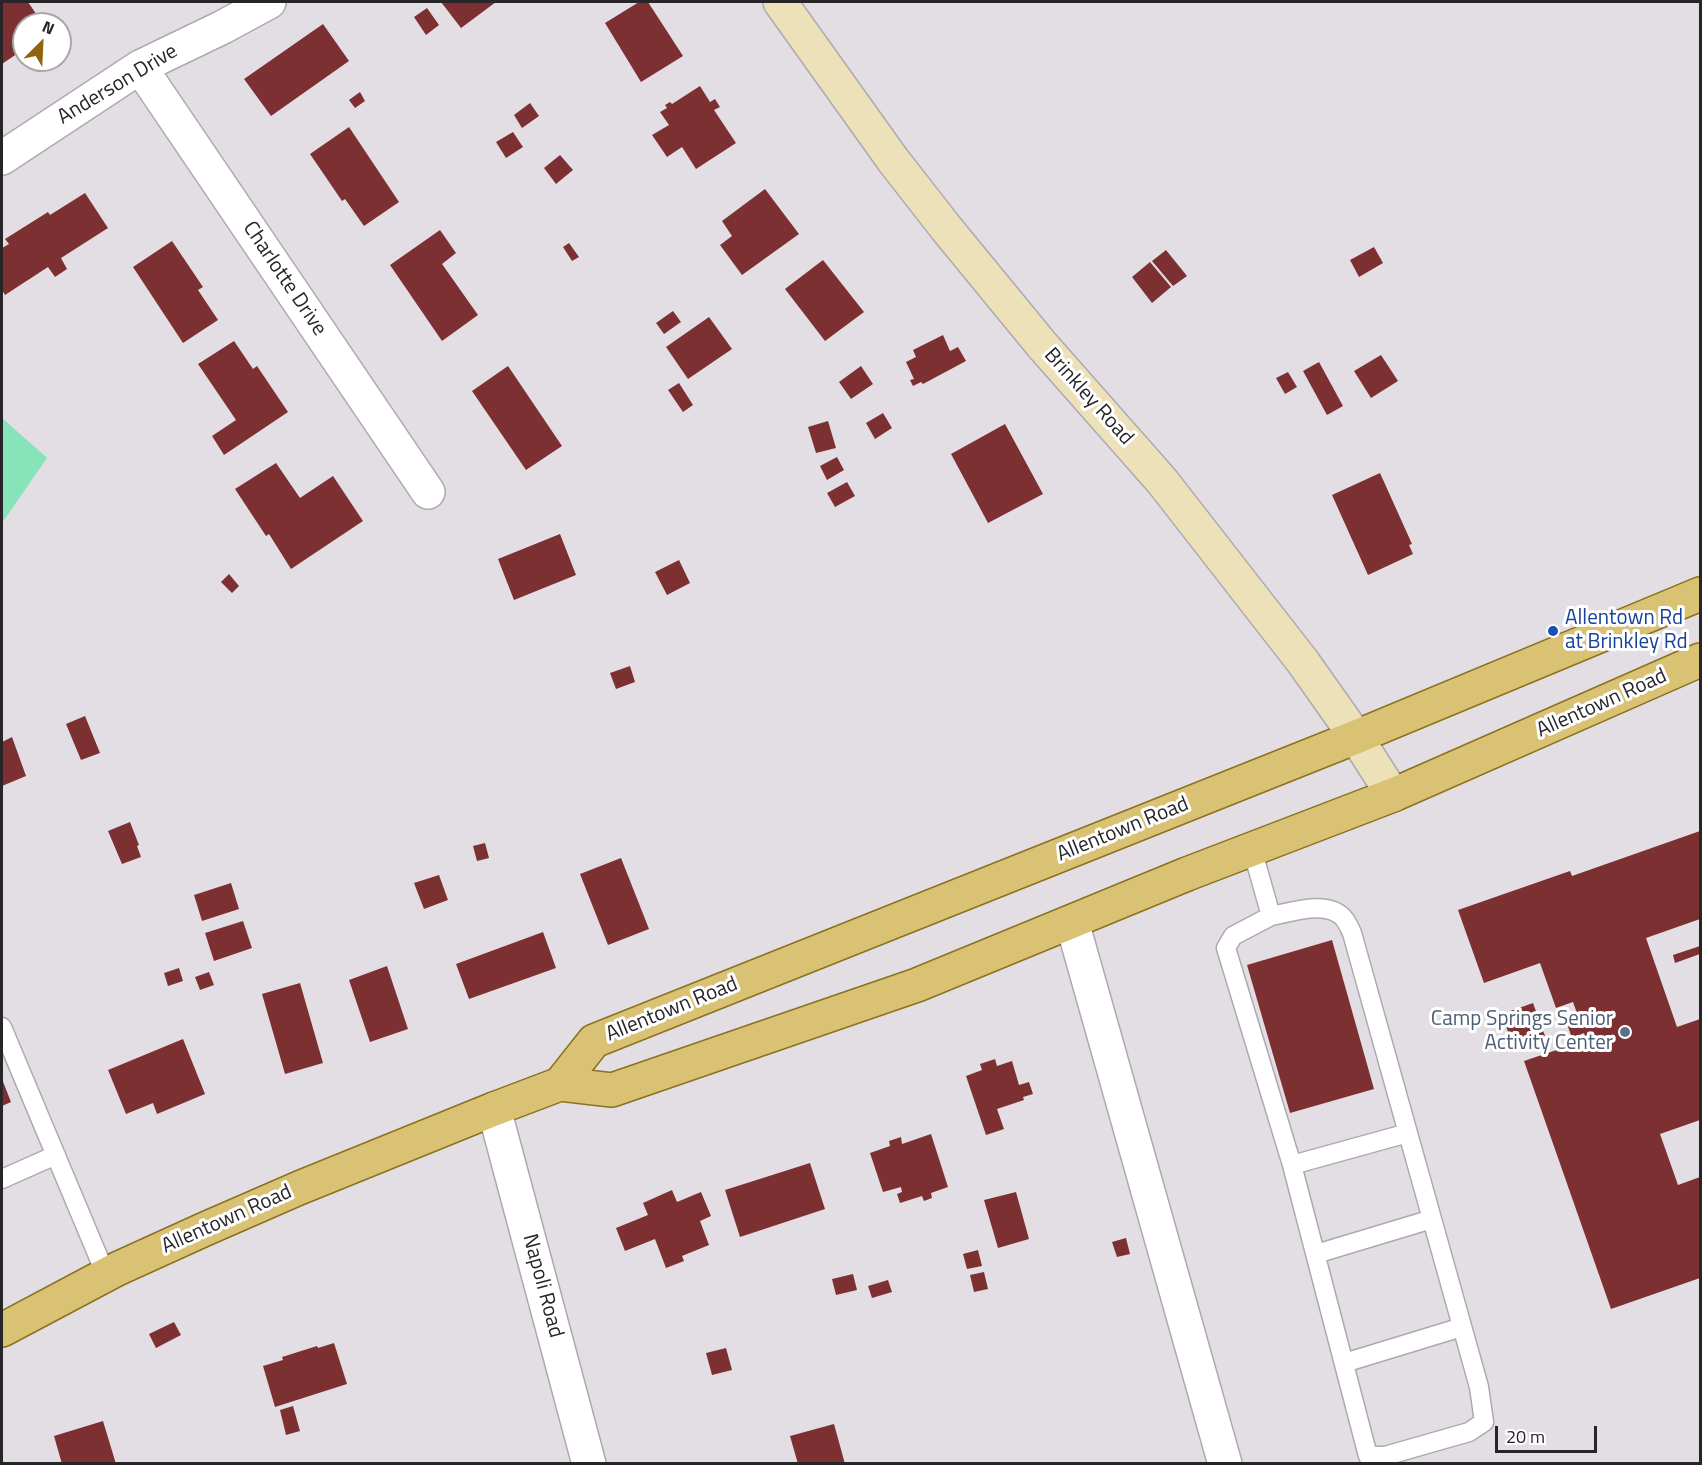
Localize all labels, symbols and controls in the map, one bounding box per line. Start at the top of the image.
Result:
north arrow [12,12,72,72]
text: N [39,14,58,41]
street label: Anderson Drive [53,39,183,131]
street label: Charlotte Drive [237,217,331,341]
street label: Brinkley Road [1038,343,1138,451]
place label: Allentown Rd at Brinkley Rd [1565,606,1688,656]
marker: Allentown Rd at Brinkley Rd [1546,624,1560,638]
street label: Allentown Road [1533,664,1671,744]
street label: Allentown Road [1053,792,1193,868]
street label: Allentown Road [602,972,742,1048]
place label: Camp Springs Senior Activity Center [1431,1007,1613,1057]
marker: Camp Springs Senior Activity Center [1618,1025,1632,1039]
street label: Allentown Road [158,1180,296,1260]
street label: Napoli Road [516,1231,568,1341]
scale bar [1498,1414,1600,1452]
text: 20 m [1506,1423,1545,1450]

